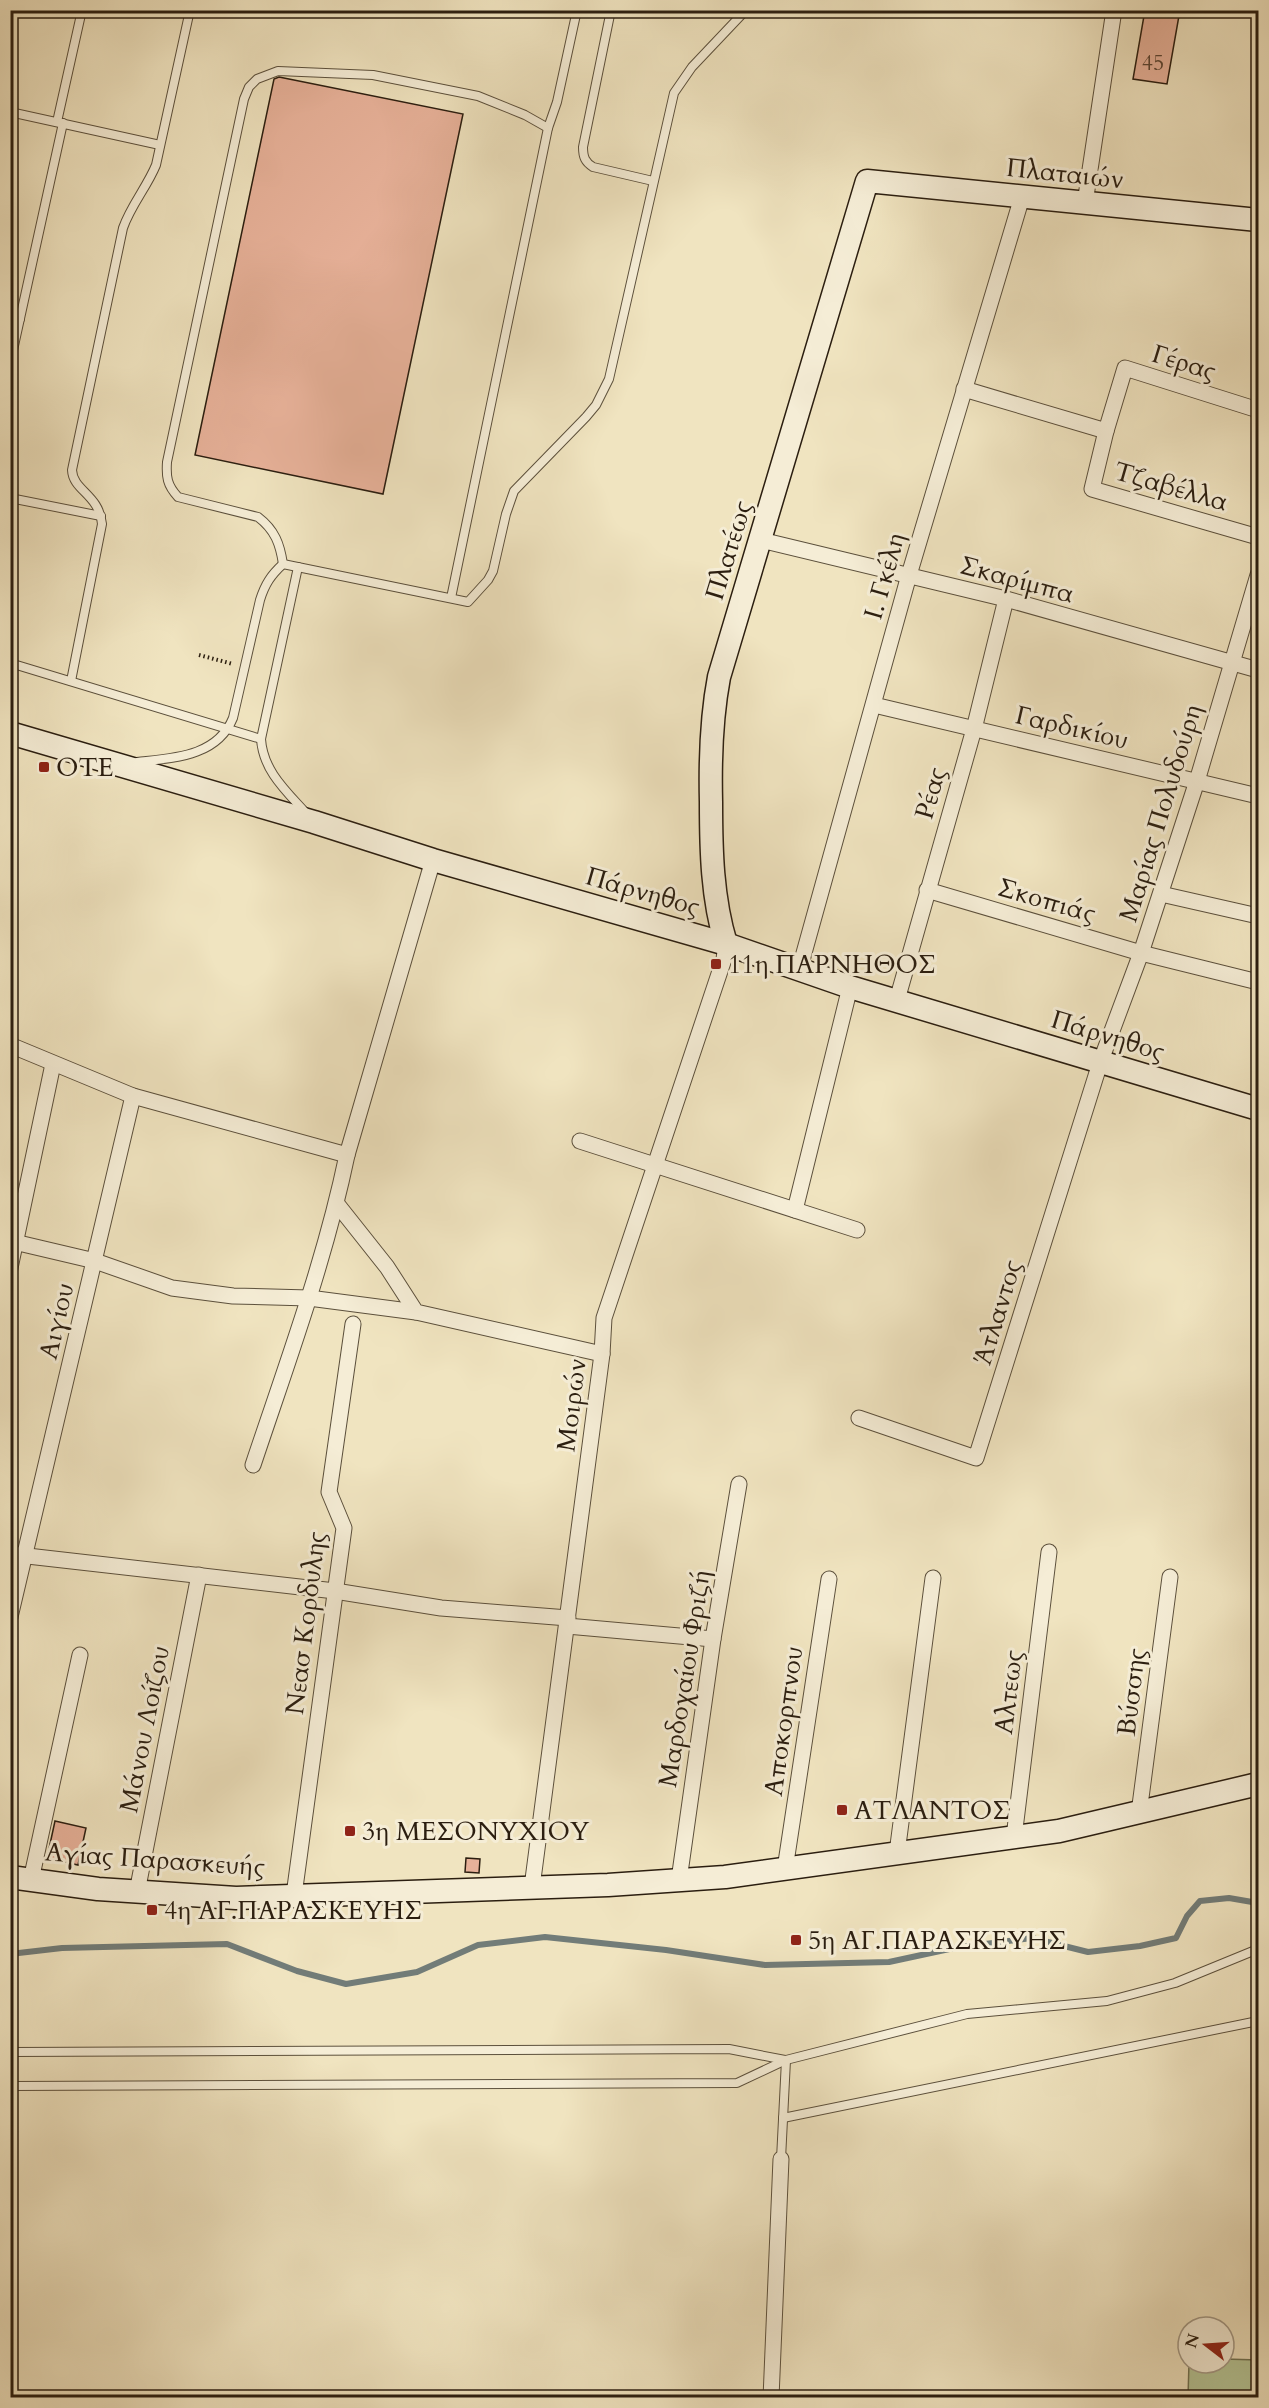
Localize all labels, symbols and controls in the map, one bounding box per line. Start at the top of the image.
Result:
house number: 45 [1142,48,1164,78]
street label: Πλαταιών [1005,150,1125,197]
street label: Γέρας [1148,336,1220,389]
street label: Τζαβέλλα [1110,454,1232,519]
street label: Πλατέως [697,496,760,604]
street label: Ι. Γκέλη [855,529,913,623]
street label: Σκαρίμπα [956,548,1078,612]
street label: Γαρδικίου [1012,698,1132,757]
street label: Μαρίας Πολυδούρη [1111,700,1210,926]
place label: ΟΤΕ [56,750,114,785]
marker: ΟΤΕ [37,760,51,774]
street label: Ρέας [906,763,955,823]
street label: Πάρνηθος [582,859,704,924]
street label: Σκοπιάς [994,870,1100,931]
place label: 11η ΠΑΡΝΗΘΟΣ [728,947,936,982]
marker: 11η ΠΑΡΝΗΘΟΣ [709,957,723,971]
street label: Πάρνηθος [1047,1002,1169,1069]
street label: Άτλαντος [965,1255,1030,1369]
street label: Αιγίου [31,1279,82,1363]
street label: Μοιρών [548,1356,595,1454]
street label: Νεασ Κορδυλης [277,1529,334,1717]
street label: Μαρδοχαίου Φριζή [650,1567,719,1790]
street label: Μάνου Λοίζου [111,1643,178,1816]
street label: Αποκορπνου [756,1644,811,1798]
street label: Βύσσης [1109,1646,1154,1738]
street label: Αλτεως [986,1648,1031,1736]
place label: ΑΤΛΑΝΤΟΣ [854,1793,1010,1828]
marker: ΑΤΛΑΝΤΟΣ [835,1803,849,1817]
place label: 3η ΜΕΣΟΝΥΧΙΟΥ [362,1814,590,1849]
marker: 3η ΜΕΣΟΝΥΧΙΟΥ [343,1824,357,1838]
street label: Αγίας Παρασκευής [44,1834,266,1885]
place label: 4η ΑΓ.ΠΑΡΑΣΚΕΥΗΣ [164,1893,422,1928]
marker: 4η ΑΓ.ΠΑΡΑΣΚΕΥΗΣ [145,1903,159,1917]
place label: 5η ΑΓ.ΠΑΡΑΣΚΕΥΗΣ [808,1923,1066,1958]
marker: 5η ΑΓ.ΠΑΡΑΣΚΕΥΗΣ [789,1933,803,1947]
north arrow [1176,2315,1236,2375]
text: N [1180,2331,1205,2351]

